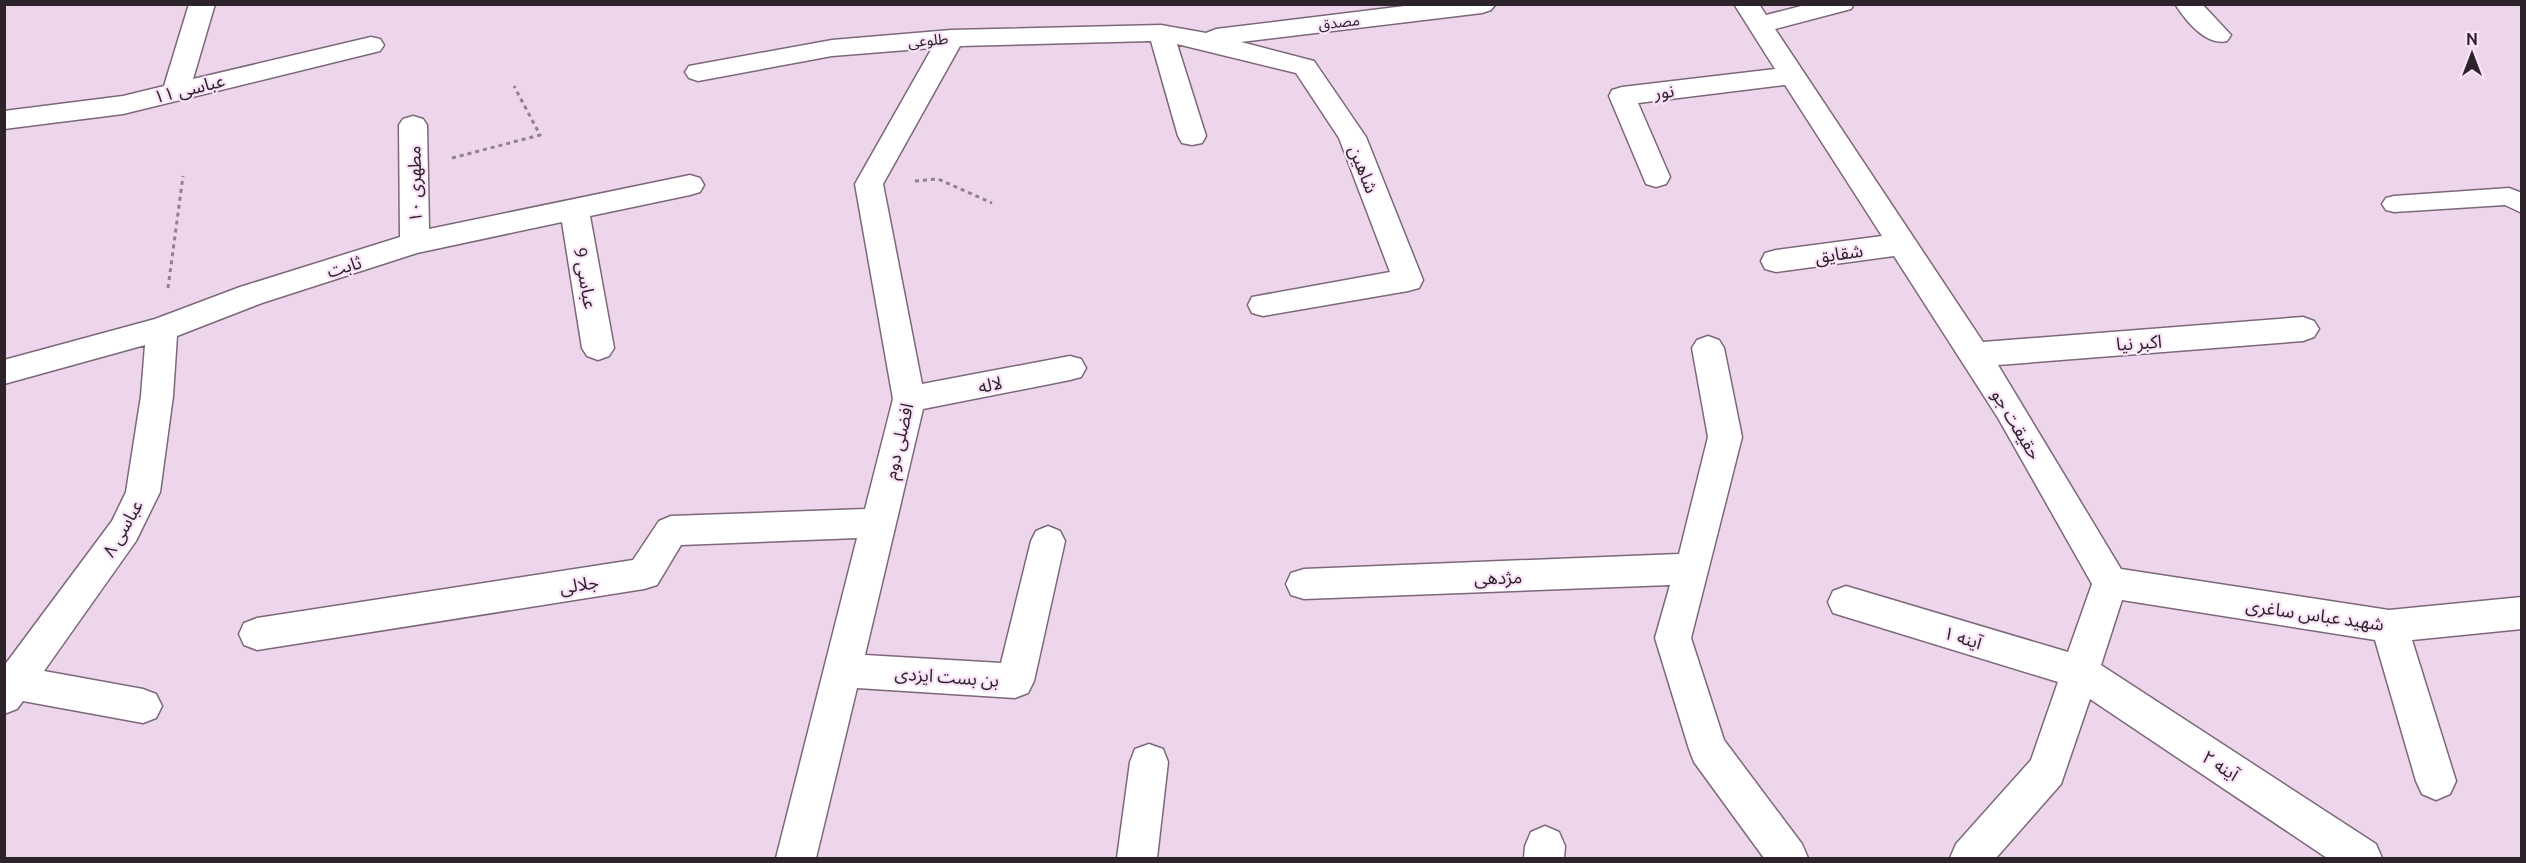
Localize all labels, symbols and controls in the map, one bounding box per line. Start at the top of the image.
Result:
street label: مصدق [1317,11,1361,34]
north arrow [2442,24,2502,84]
street label: طلوعی [907,30,949,51]
text: N [2466,30,2478,48]
street label: عباسی ۱۱ [151,70,227,108]
street label: نور [1652,80,1675,104]
street label: شاهین [1344,142,1383,196]
street label: مطهری ۱۰ [403,145,427,223]
street label: شقایق [1814,240,1865,268]
street label: عباسی 9 [569,246,601,311]
street label: ثابت [324,251,364,281]
street label: اکبر نیا [2115,330,2163,356]
street label: لاله [976,372,1004,396]
street label: حقیقت جو [1987,385,2046,464]
street label: افضلی دوم [880,401,921,482]
street label: عباسی ۸ [98,496,148,561]
street label: مژدهی [1474,566,1523,590]
street label: جلالی [558,571,600,599]
street label: شهید عباس ساغری [2244,594,2385,636]
street label: آینه ۱ [1941,622,1985,653]
street label: بن بست ایزدی [894,662,1000,692]
street label: آینه ۲ [2199,746,2243,784]

